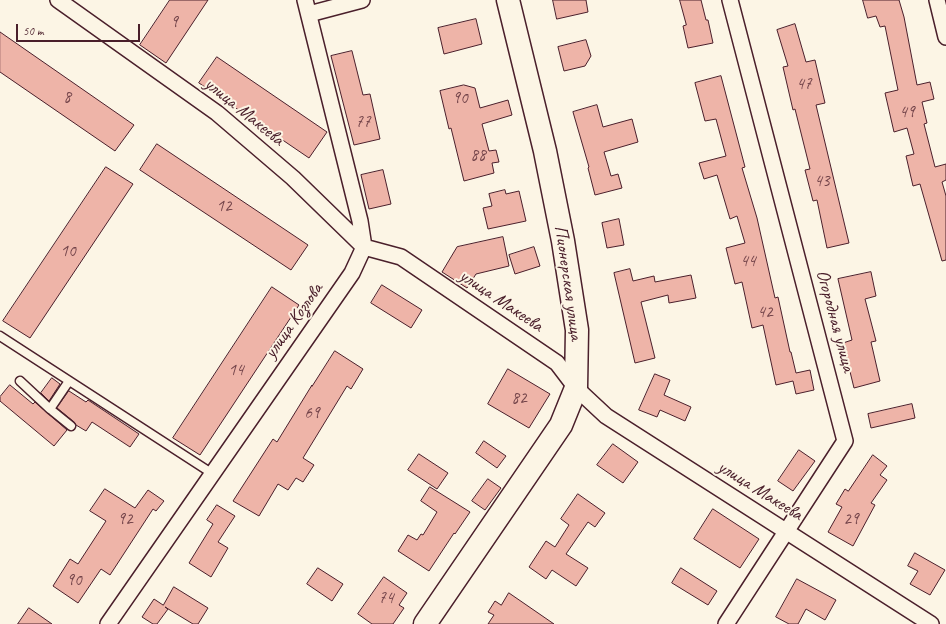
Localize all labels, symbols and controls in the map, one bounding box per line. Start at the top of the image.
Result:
house number: 9 [170,13,178,33]
scale bar [18,16,142,42]
text: 50 m [23,23,43,39]
street label: улица Макеева [199,73,289,151]
house number: 47 [796,75,812,95]
house number: 8 [63,88,71,108]
house number: 90 [452,89,468,109]
house number: 49 [899,103,915,123]
house number: 77 [355,113,371,133]
house number: 88 [470,146,486,166]
house number: 43 [814,172,830,192]
house number: 12 [216,197,232,217]
street label: Пионерская улица [549,224,587,342]
house number: 10 [60,242,76,262]
house number: 44 [740,252,756,272]
street label: улица Макеева [455,265,547,337]
street label: Огородная улица [810,267,860,375]
street label: улица Козлова [260,279,328,363]
house number: 42 [757,303,773,323]
house number: 14 [228,361,244,381]
house number: 82 [511,389,527,409]
house number: 69 [304,404,320,424]
street label: улица Макеева [713,456,807,526]
house number: 92 [117,510,133,530]
house number: 29 [843,510,859,530]
house number: 90 [66,571,82,591]
house number: 74 [378,589,394,609]

